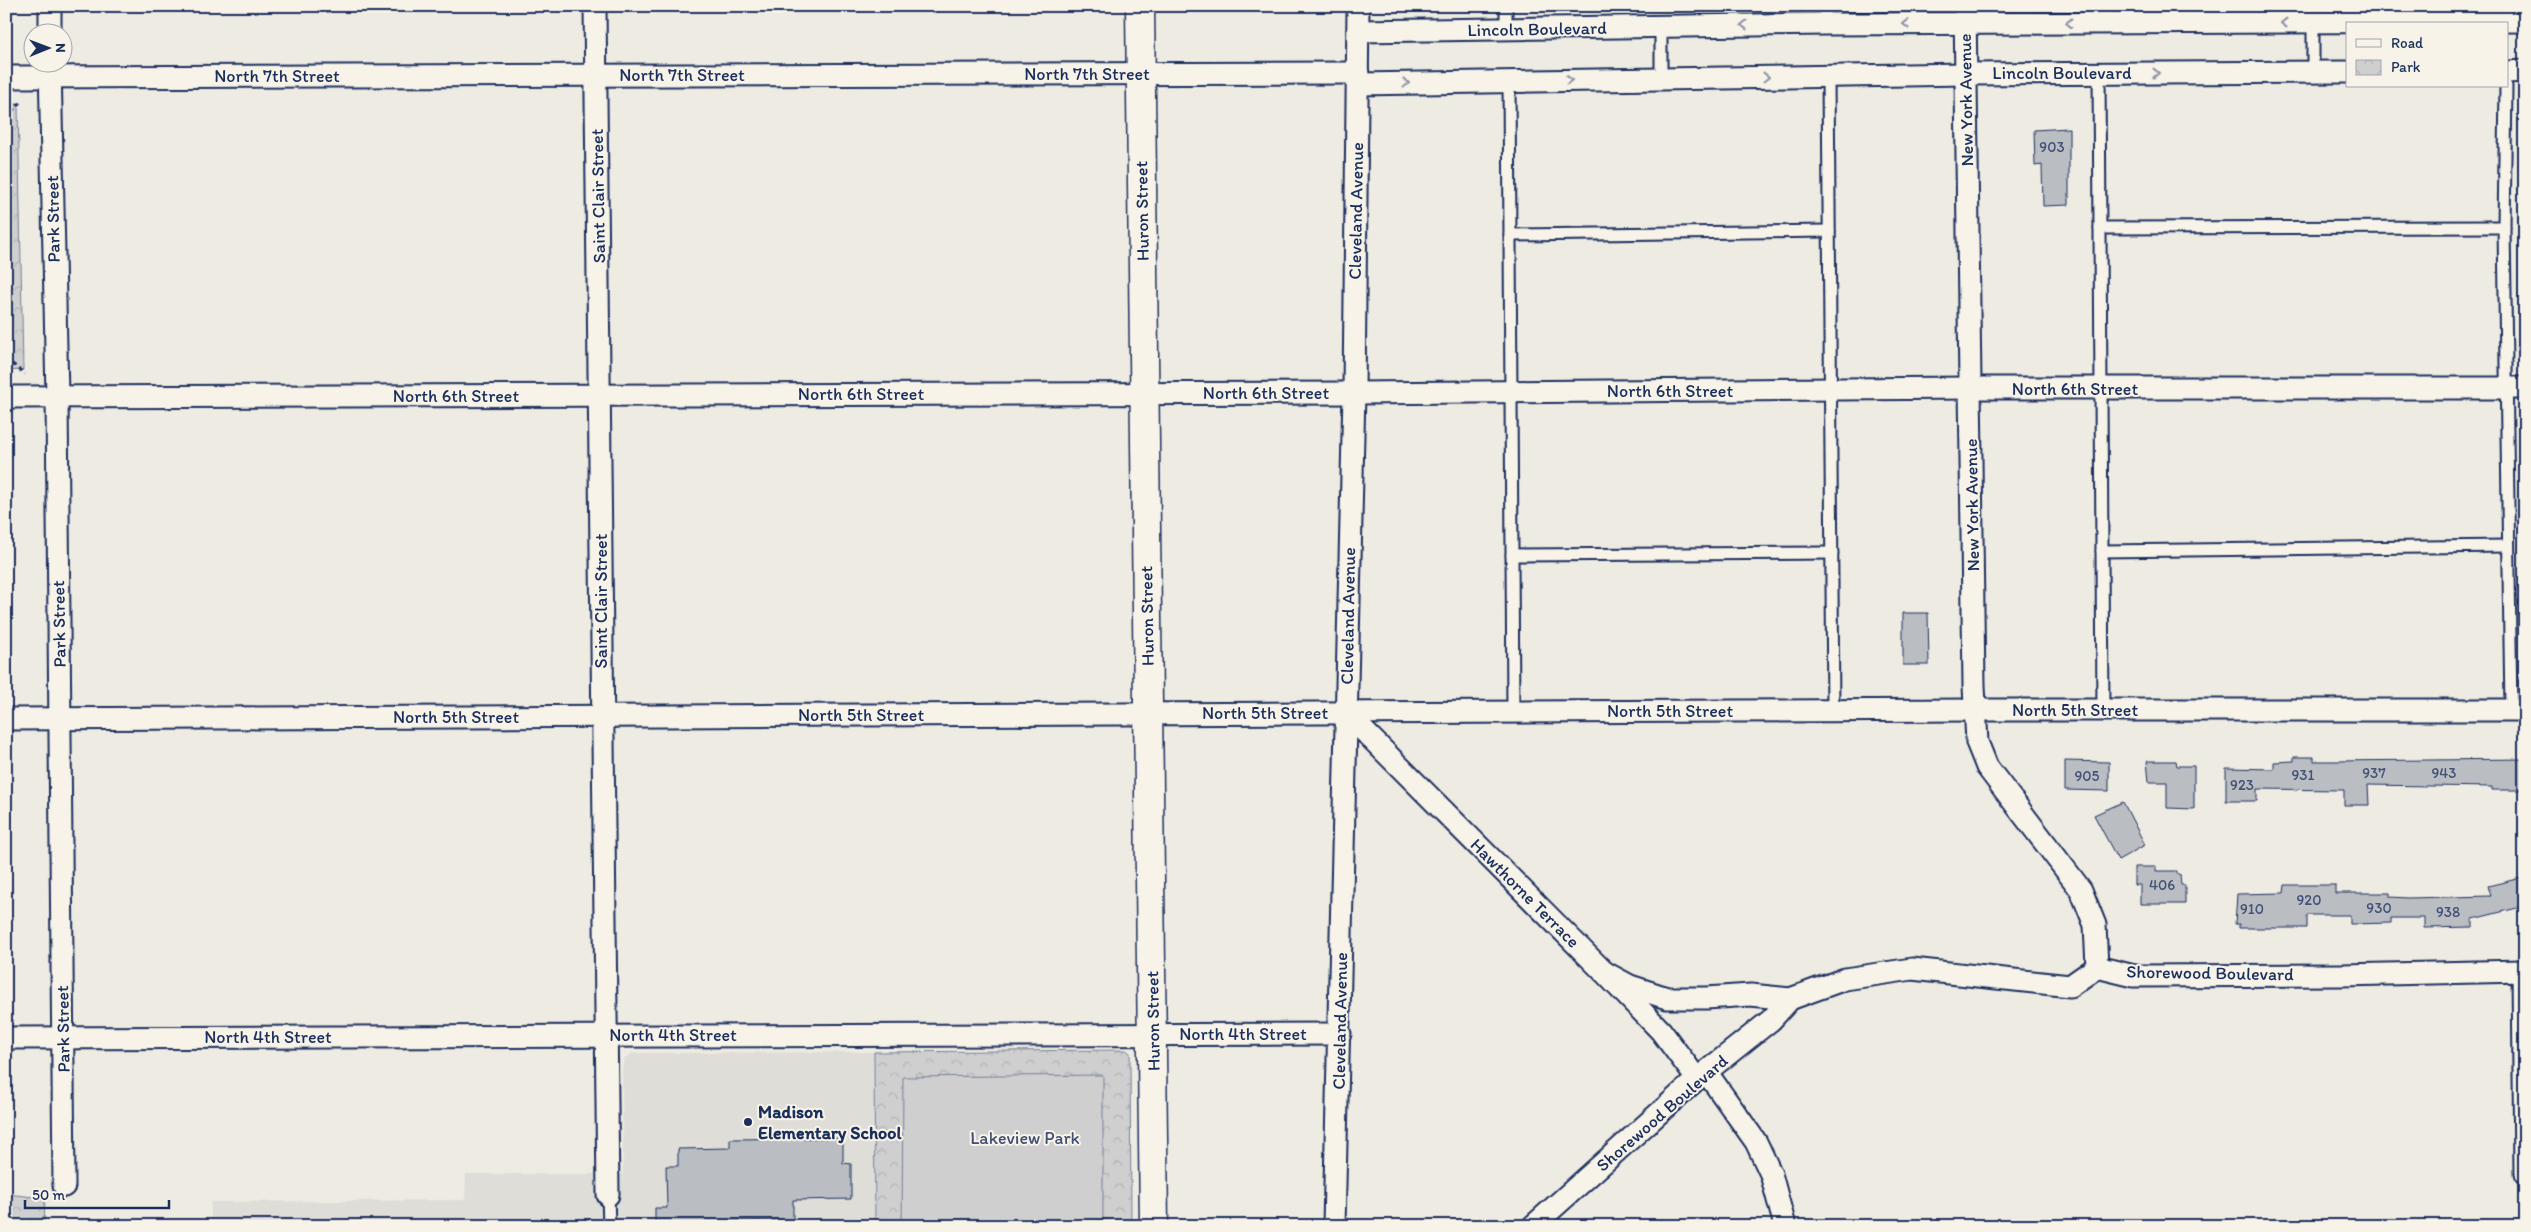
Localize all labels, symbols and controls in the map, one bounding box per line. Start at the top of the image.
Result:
street label: Lincoln Boulevard [1467,17,1607,41]
one-way arrow [2064,18,2072,28]
one-way arrow [2279,18,2287,28]
one-way arrow [1902,19,1910,29]
one-way arrow [1739,20,1747,30]
north arrow [22,22,72,72]
legend [2346,22,2508,88]
street label: New York Avenue [1954,33,1978,167]
text: Road [2391,34,2424,52]
text: N [52,43,69,53]
text: Park [2391,58,2421,76]
street label: Lincoln Boulevard [1992,62,2132,84]
street label: North 7th Street [1024,63,1150,85]
street label: North 7th Street [619,64,745,86]
street label: North 7th Street [214,65,340,87]
one-way arrow [2153,68,2161,78]
one-way arrow [1763,72,1771,82]
one-way arrow [1566,75,1573,85]
one-way arrow [1403,78,1411,88]
street label: Saint Clair Street [586,128,610,264]
house number: 903 [2039,138,2065,156]
street label: Cleveland Avenue [1344,142,1368,280]
street label: Huron Street [1130,160,1154,261]
street label: Park Street [41,175,65,263]
street label: North 6th Street [2012,378,2138,400]
street label: North 6th Street [1607,380,1733,402]
street label: North 6th Street [1203,382,1329,404]
street label: North 6th Street [798,383,924,405]
street label: North 6th Street [393,385,519,407]
street label: New York Avenue [1960,438,1984,572]
street label: Saint Clair Street [590,533,612,668]
street label: Cleveland Avenue [1336,547,1360,685]
street label: Huron Street [1135,565,1159,666]
street label: Park Street [47,580,71,668]
street label: North 5th Street [2012,699,2138,721]
street label: North 5th Street [1607,700,1733,722]
street label: North 5th Street [1202,702,1328,724]
street label: North 5th Street [798,704,924,726]
street label: North 5th Street [393,706,519,728]
house number: 937 [2362,764,2386,782]
house number: 943 [2431,764,2457,782]
house number: 931 [2292,766,2315,784]
house number: 905 [2075,767,2100,785]
house number: 923 [2230,776,2254,794]
street label: Hawthorne Terrace [1466,834,1584,952]
house number: 406 [2149,876,2175,894]
house number: 920 [2297,891,2321,909]
house number: 930 [2366,899,2392,917]
house number: 910 [2240,900,2264,918]
house number: 938 [2436,903,2460,921]
street label: Cleveland Avenue [1328,952,1352,1090]
street label: Shorewood Boulevard [2126,961,2294,985]
street label: Huron Street [1141,970,1165,1071]
street label: Park Street [51,985,75,1073]
street label: North 4th Street [1179,1023,1307,1045]
street label: North 4th Street [609,1024,737,1046]
street label: North 4th Street [204,1026,332,1048]
street label: Shorewood Boulevard [1592,1050,1733,1176]
place label: Madison Elementary School [758,1101,902,1144]
marker: Madison Elementary School [742,1116,754,1128]
park label: Lakeview Park [970,1127,1080,1149]
scale bar [25,1177,169,1209]
text: 50 m [32,1186,65,1204]

